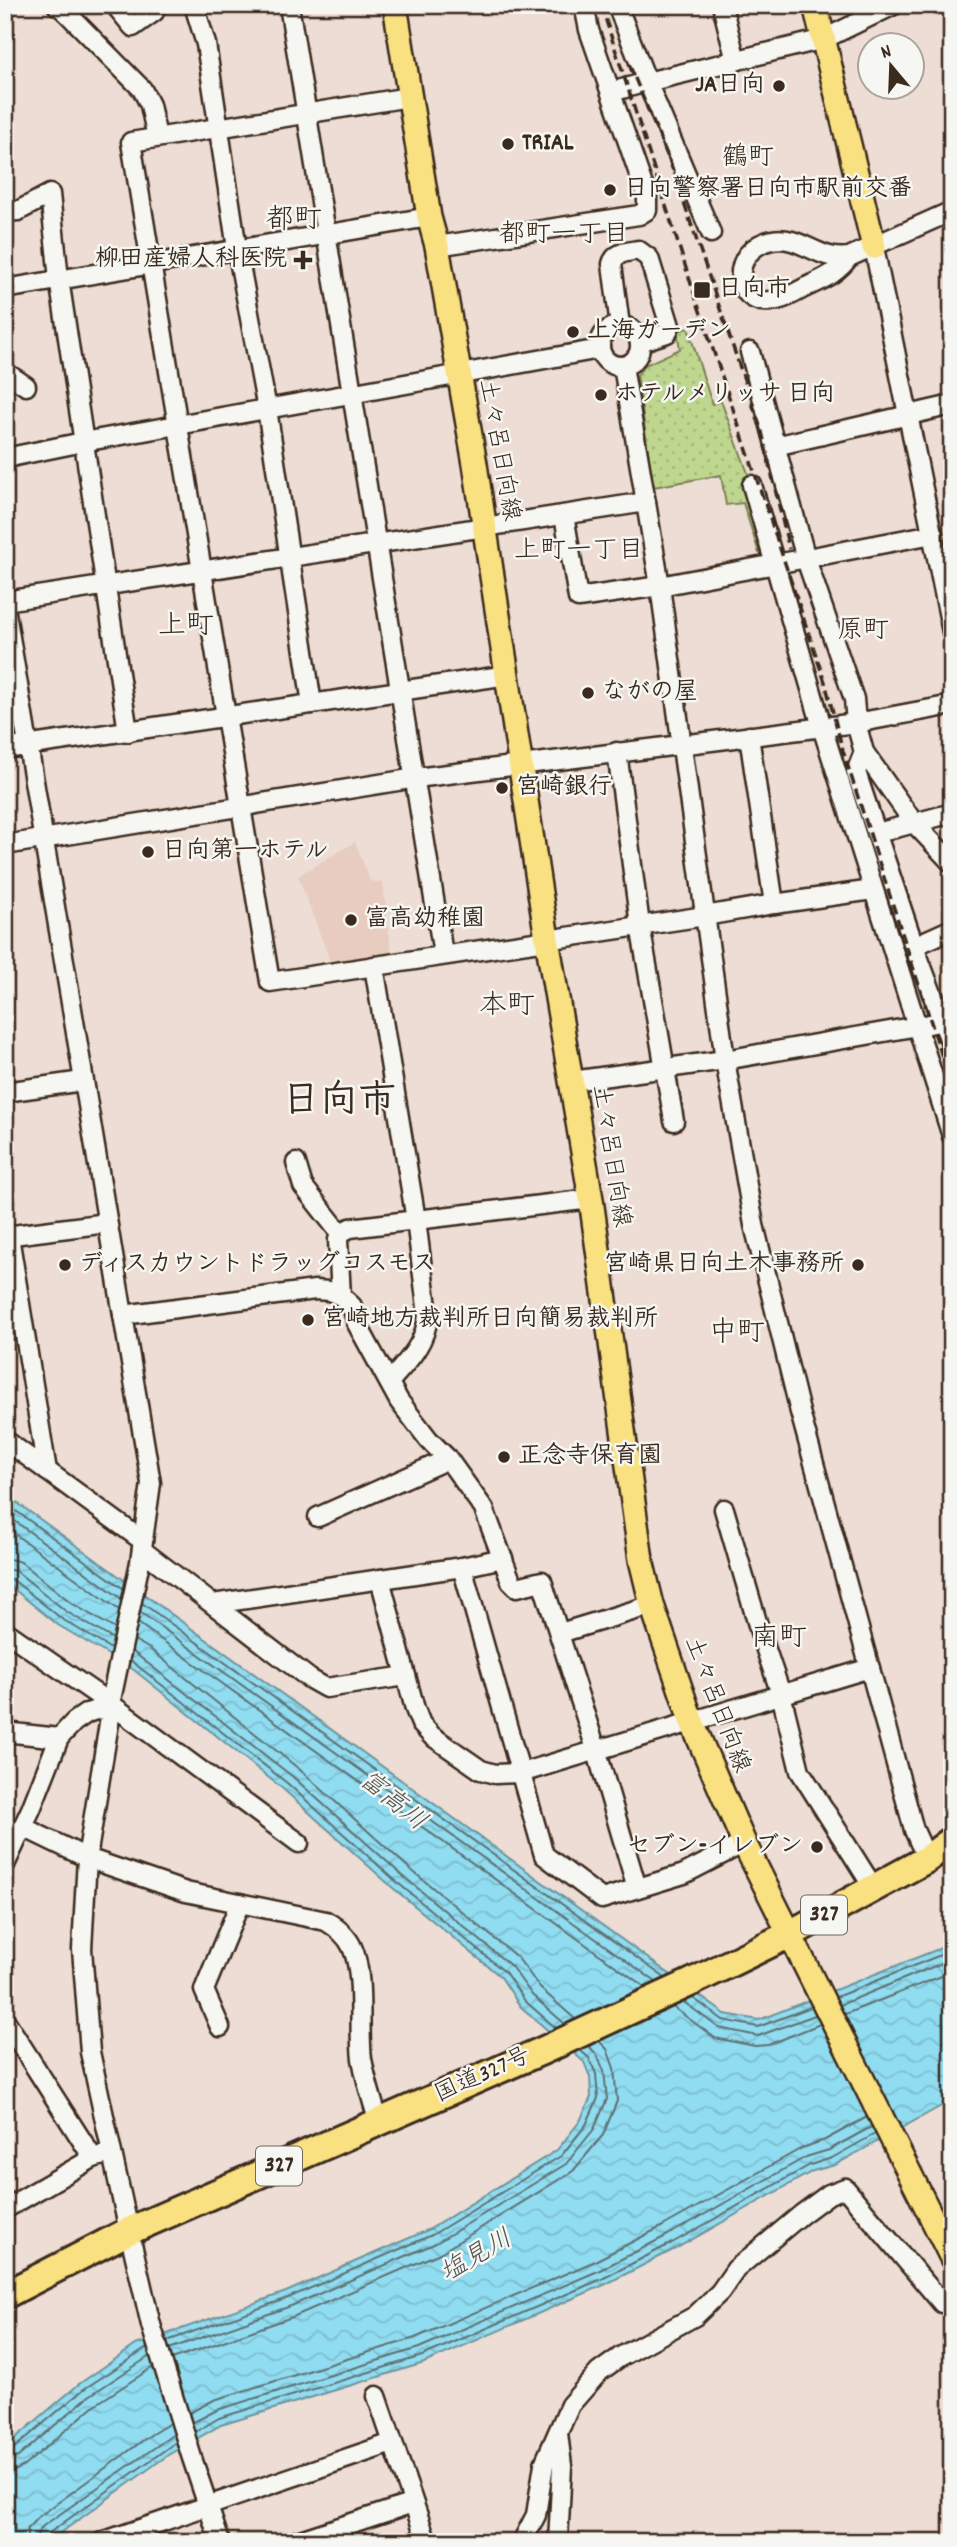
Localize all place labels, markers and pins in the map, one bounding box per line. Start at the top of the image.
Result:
place label: JA日向 [695,69,765,103]
marker: JA日向 [771,78,787,94]
place label: TRIAL [522,127,574,161]
marker: TRIAL [500,136,516,152]
place label: 日向警察署日向市駅前交番 [624,173,912,207]
marker: 日向警察署日向市駅前交番 [602,182,618,198]
place label: 柳田産婦人科医院 [95,243,287,277]
marker: 柳田産婦人科医院 [293,250,313,270]
place label: 日向市 [718,273,790,307]
marker: 日向市 [692,280,712,300]
place label: 上海ガーデン [587,315,731,349]
marker: 上海ガーデン [565,324,581,340]
place label: ホテルメリッサ 日向 [615,378,835,412]
marker: ホテルメリッサ 日向 [593,387,609,403]
place label: ながの屋 [602,676,698,710]
marker: ながの屋 [580,685,596,701]
place label: 宮崎銀行 [516,771,612,805]
marker: 宮崎銀行 [494,780,510,796]
place label: 日向第一ホテル [162,835,329,869]
marker: 日向第一ホテル [140,844,156,860]
place label: 富高幼稚園 [365,903,485,937]
marker: 富高幼稚園 [343,912,359,928]
place label: ディスカウントドラッグコスモス [79,1248,435,1282]
place label: 宮崎県日向土木事務所 [604,1248,844,1282]
marker: ディスカウントドラッグコスモス [57,1257,73,1273]
marker: 宮崎県日向土木事務所 [850,1257,866,1273]
place label: 宮崎地方裁判所日向簡易裁判所 [322,1303,658,1337]
marker: 宮崎地方裁判所日向簡易裁判所 [300,1312,316,1328]
place label: 正念寺保育園 [518,1440,662,1474]
marker: 正念寺保育園 [496,1449,512,1465]
place label: セブン-イレブン [627,1830,803,1864]
marker: セブン-イレブン [809,1839,825,1855]

